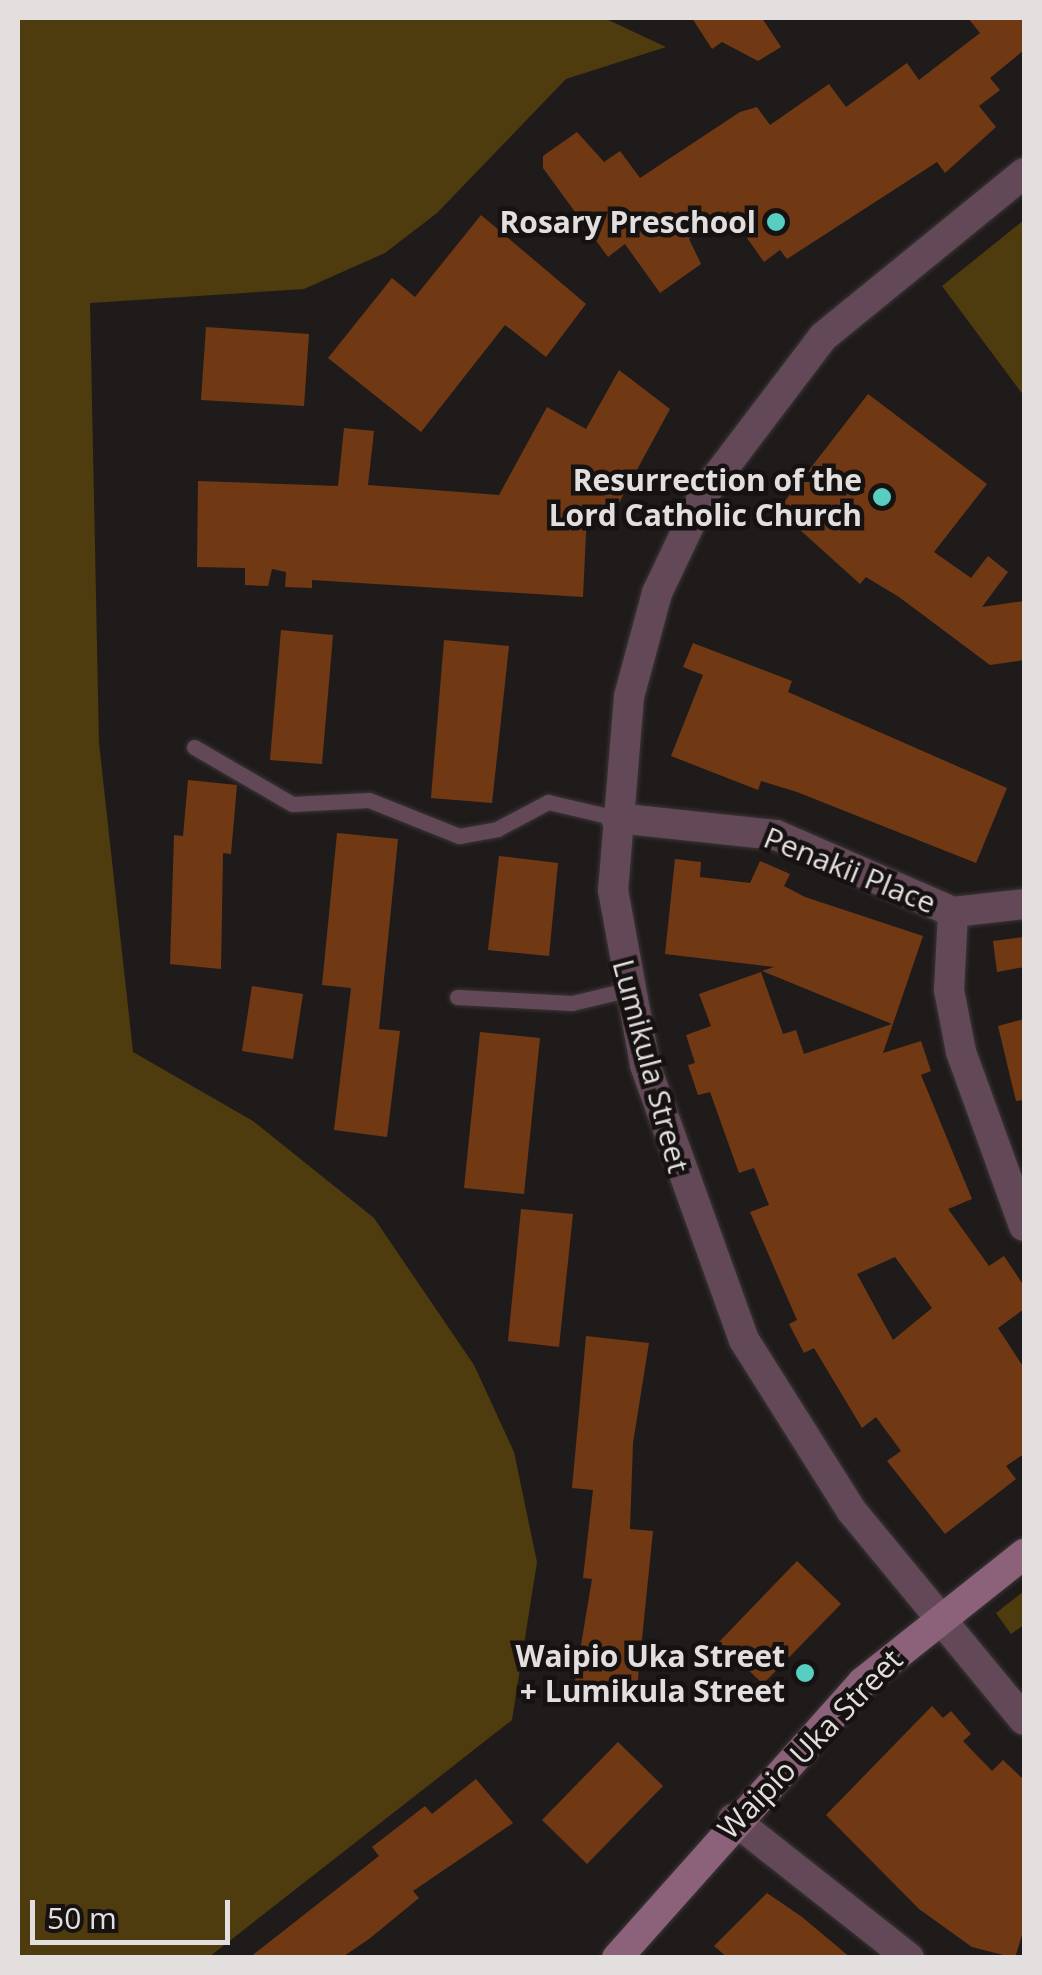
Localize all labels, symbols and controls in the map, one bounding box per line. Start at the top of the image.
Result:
place label: Rosary Preschool [500,204,756,240]
marker: Rosary Preschool [765,211,787,233]
place label: Resurrection of the Lord Catholic Church [549,462,862,532]
marker: Resurrection of the Lord Catholic Church [871,486,893,508]
street label: Penakii Place [759,819,941,921]
street label: Lumikula Street [605,955,697,1177]
place label: Waipio Uka Street + Lumikula Street [515,1638,785,1708]
street label: Waipio Uka Street [710,1642,910,1846]
marker: Waipio Uka Street + Lumikula Street [794,1662,816,1684]
scale bar [35,1880,235,1942]
text: 50 m [47,1897,117,1938]

